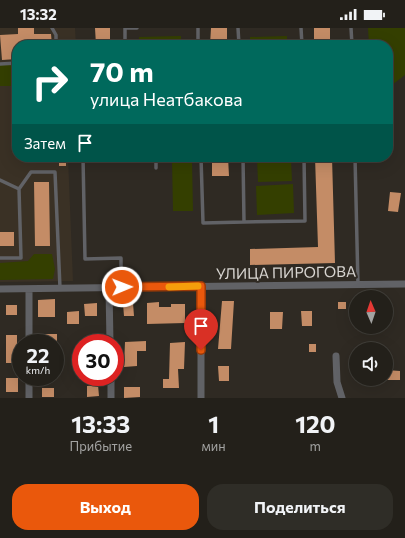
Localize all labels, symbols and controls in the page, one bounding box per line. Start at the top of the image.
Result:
text: 13:32 [20,5,57,23]
text: 70 m [90,54,154,88]
icon: right [24,56,76,108]
text: улица Неатбакова [90,88,243,110]
icon: arrive [74,132,96,154]
text: Затем [24,134,66,152]
street label: УЛИЦА ПИРОГОВА [216,262,356,282]
position arrow [101,266,143,308]
north arrow [349,290,393,334]
map controls [349,290,393,386]
pin [184,309,218,350]
icon: arrive [190,315,212,337]
speed limit sign: 30 [72,334,124,386]
button: sound [349,342,393,386]
text: 22 [27,343,49,367]
text: km/h [26,364,50,376]
text: 13:33 [71,409,130,438]
text: 1 [208,409,219,438]
text: 120 [295,409,335,438]
text: Прибытие [70,438,132,454]
text: мин [202,438,226,454]
text: m [310,438,321,454]
button: Выход [12,484,199,530]
button: Поделиться [207,484,393,530]

